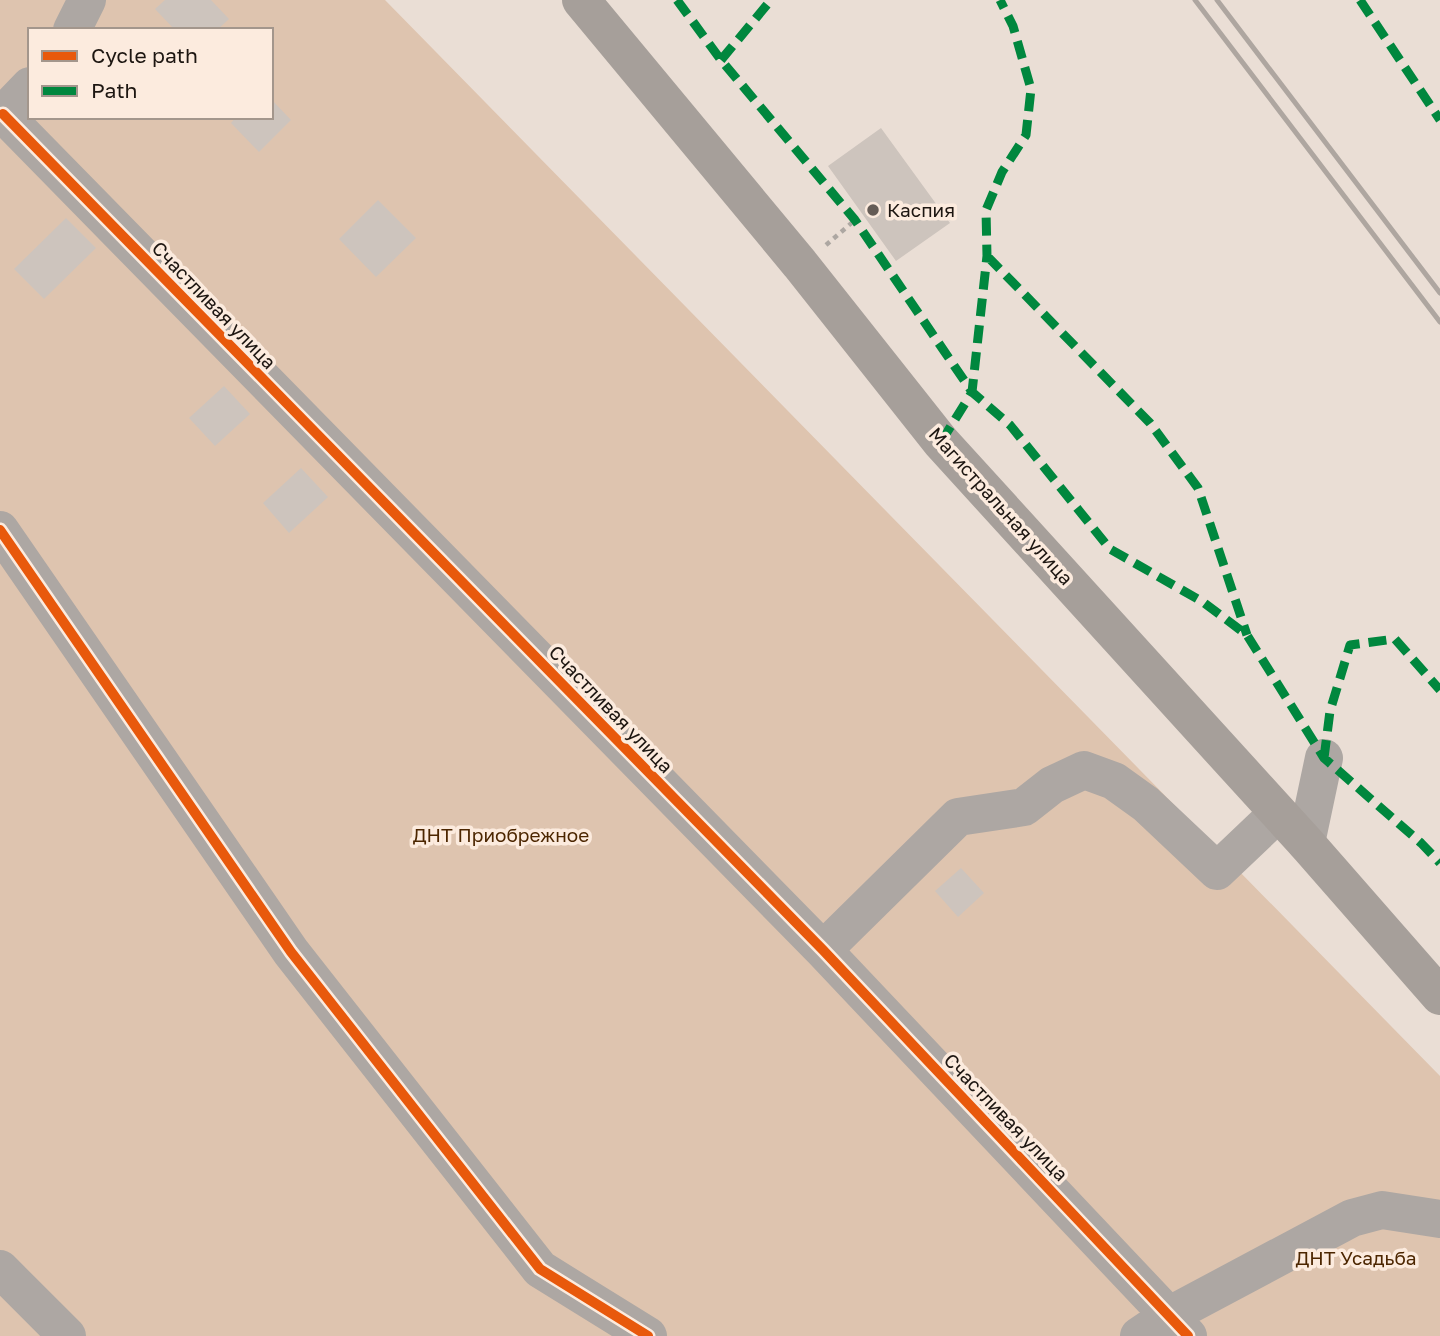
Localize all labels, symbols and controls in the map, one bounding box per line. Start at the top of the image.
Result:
legend [28,28,273,119]
text: Cycle path [91,42,198,68]
text: Path [91,77,138,103]
place label: Каспия [887,198,955,221]
marker: Каспия [865,202,881,218]
street label: Счастливая улица [148,236,281,373]
street label: Магистральная улица [925,422,1078,589]
street label: Счастливая улица [545,640,678,777]
park label: ДНТ Приобрежное [413,823,589,846]
street label: Счастливая улица [940,1048,1073,1185]
park label: ДНТ Усадьба [1295,1246,1417,1269]

